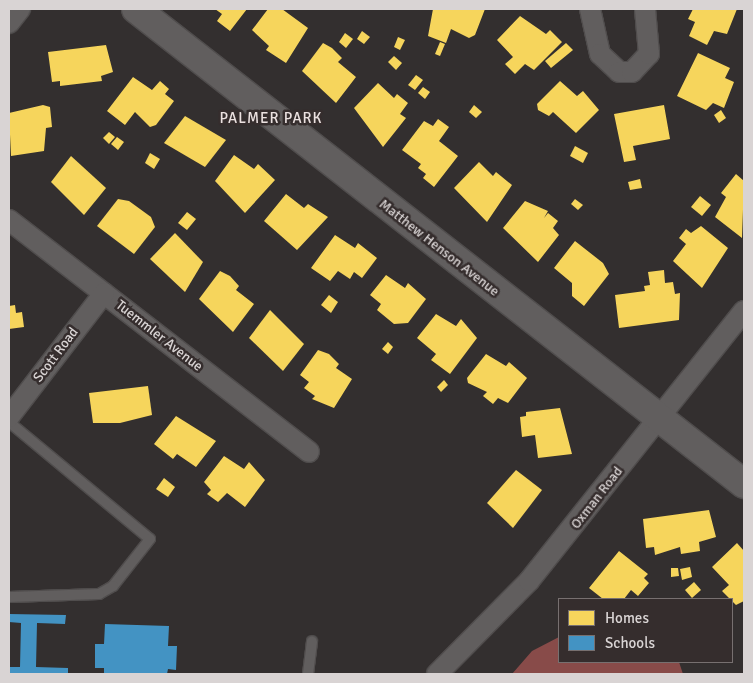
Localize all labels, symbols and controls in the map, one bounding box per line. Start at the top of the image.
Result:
district label: PALMER PARK [218,110,324,128]
street label: Matthew Henson Avenue [376,196,502,300]
street label: Tuemmler Avenue [112,297,206,375]
street label: Scott Road [30,324,82,386]
street label: Oxman Road [567,464,627,532]
legend [558,598,733,663]
text: Homes [605,609,649,627]
text: Schools [605,634,655,652]

